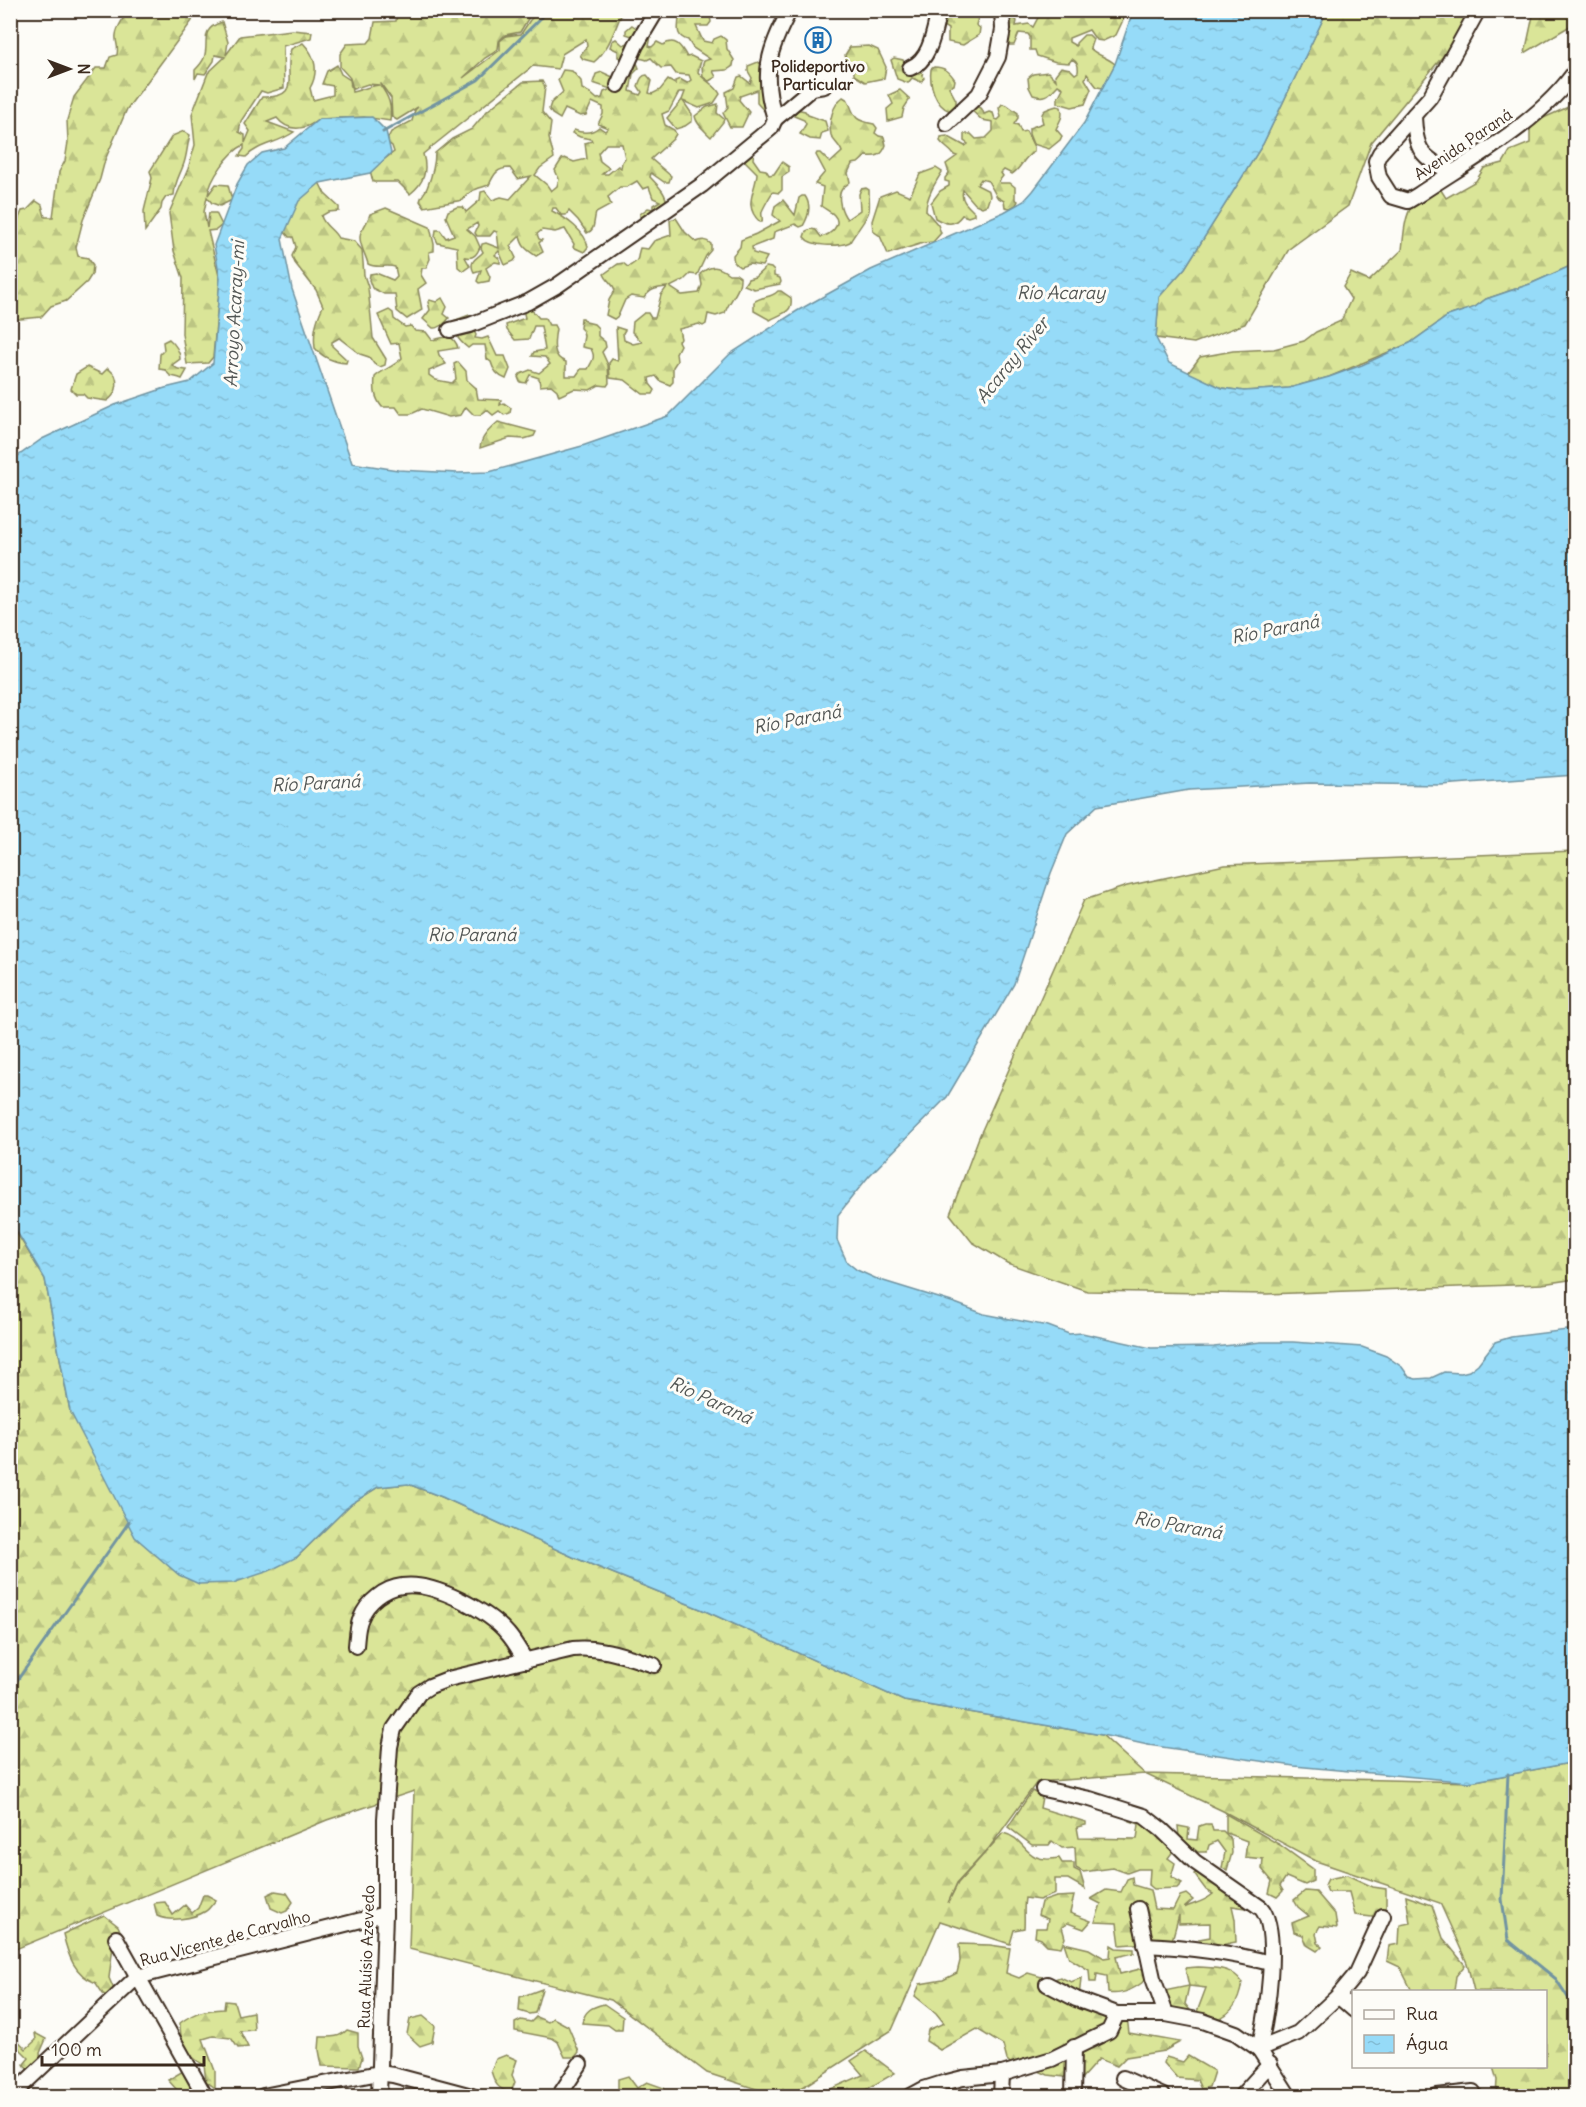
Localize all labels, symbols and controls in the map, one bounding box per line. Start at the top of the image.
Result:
building icon: Polideportivo Particular [803,25,833,55]
north arrow [39,39,99,99]
place label: Polideportivo Particular [771,56,865,94]
text: N [74,63,94,75]
street label: Avenida Paraná [1410,104,1516,184]
water label: Arroyo Acaray-mi [219,238,249,388]
water label: Río Acaray [1017,281,1107,304]
water label: Acaray River [970,310,1055,408]
water label: Río Paraná [1229,609,1322,649]
water label: Río Paraná [751,699,844,739]
water label: Río Paraná [271,769,363,797]
water label: Rio Paraná [428,923,518,946]
water label: Rio Paraná [666,1371,758,1430]
water label: Rio Paraná [1132,1506,1225,1544]
street label: Rua Aluísio Azevedo [353,1885,379,2029]
street label: Rua Vicente de Carvalho [138,1906,312,1970]
legend [1352,1990,1547,2068]
text: Rua [1406,2002,1438,2025]
scale bar [42,2029,204,2067]
text: Água [1406,2032,1448,2055]
text: 100 m [51,2038,102,2061]

